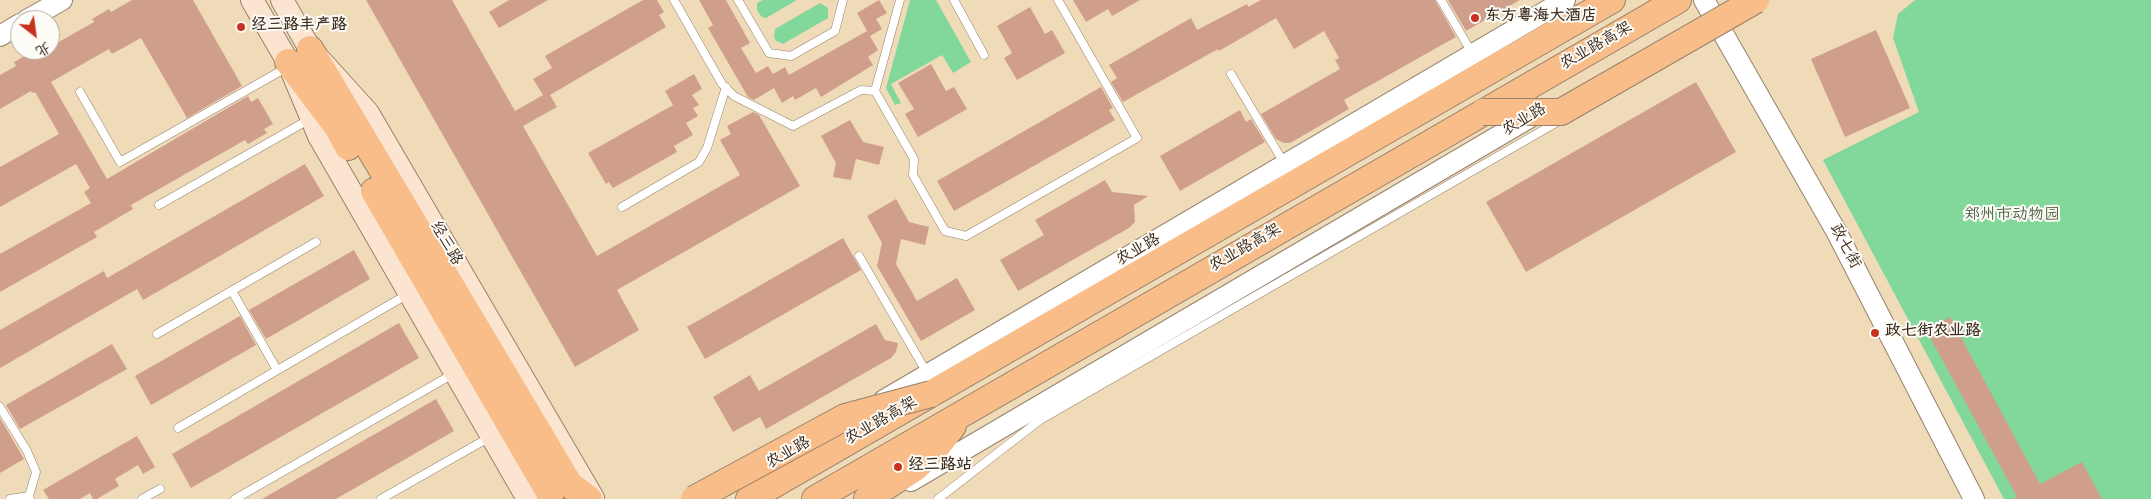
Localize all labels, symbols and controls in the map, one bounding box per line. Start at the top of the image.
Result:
place label: 东方粤海大酒店 [1485,8,1597,28]
north arrow [10,10,60,60]
marker: 东方粤海大酒店 [1469,12,1481,24]
place label: 经三路丰产路 [251,17,347,37]
street label: 农业路高架 [1558,19,1636,75]
marker: 经三路丰产路 [235,21,247,33]
text: 北 [32,37,53,58]
street label: 农业路 [1499,100,1551,142]
park label: 郑州市动物园 [1964,207,2060,227]
street label: 经三路 [425,218,465,270]
street label: 农业路高架 [1207,221,1285,277]
street label: 政七街 [1824,221,1864,273]
street label: 农业路 [1113,231,1165,271]
place label: 政七街农业路 [1885,323,1981,343]
marker: 政七街农业路 [1869,327,1881,339]
street label: 农业路高架 [843,394,921,450]
street label: 农业路 [763,434,815,474]
place label: 经三路站 [908,457,972,477]
marker: 经三路站 [892,461,904,473]

